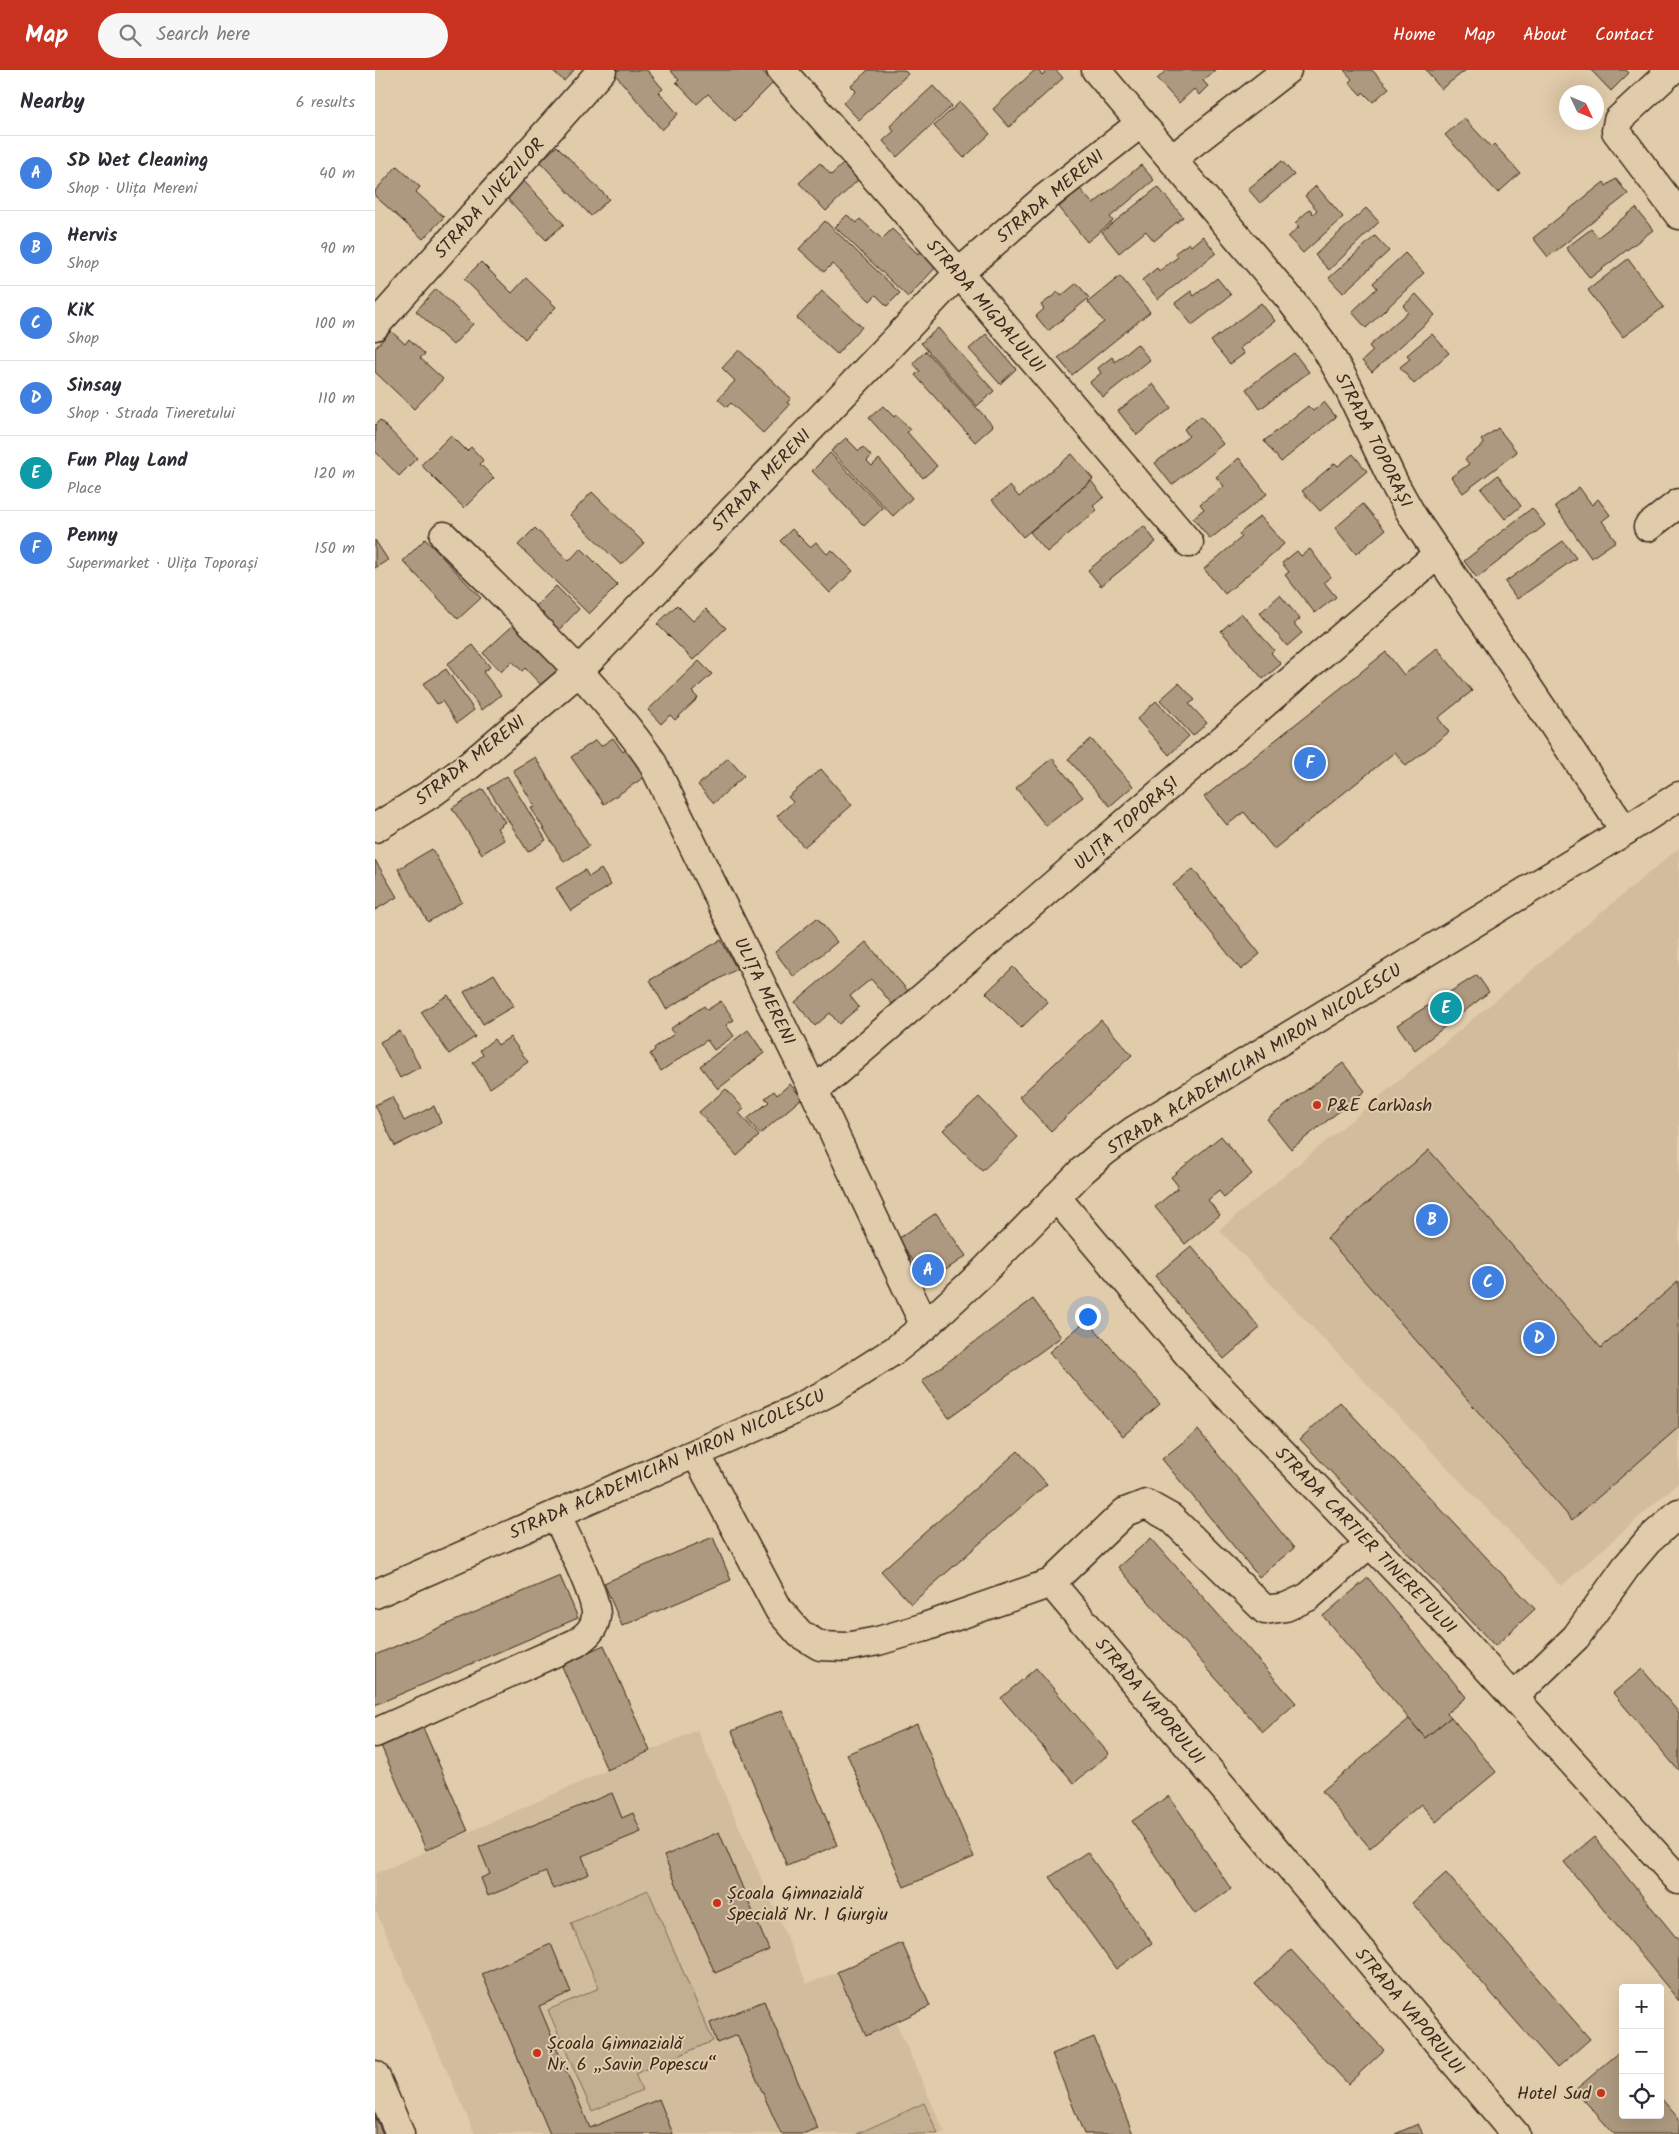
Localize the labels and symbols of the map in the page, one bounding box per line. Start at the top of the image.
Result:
north arrow [1559,85,1604,130]
street label: STRADA LIVEZILOR [428,132,552,266]
street label: STRADA MERENI [990,143,1112,251]
street label: STRADA MIGDALULUI [918,233,1052,381]
street label: STRADA TOPORAȘI [1326,368,1419,513]
street label: STRADA MERENI [705,423,819,539]
street label: STRADA MERENI [409,709,533,814]
pin: F [1294,744,1326,782]
street label: ULIȚA TOPORAȘI [1068,770,1186,878]
street label: ULIȚA MERENI [725,933,802,1051]
street label: STRADA ACADEMICIAN MIRON NICOLESCU [1101,957,1408,1164]
pin: E [1430,989,1462,1027]
place label: P&E CarWash [1327,1092,1432,1121]
marker: P&E CarWash [1311,1099,1323,1111]
pin: B [1416,1201,1448,1239]
pin: A [912,1251,944,1289]
pin: C [1472,1263,1504,1301]
your location [1075,1304,1101,1330]
pin: D [1523,1319,1555,1357]
street label: STRADA ACADEMICIAN MIRON NICOLESCU [505,1382,831,1548]
street label: STRADA CARTIER TINERETULUI [1267,1440,1463,1642]
street label: STRADA VAPORULUI [1087,1632,1211,1772]
place label: Școala Gimnazială Specială Nr. 1 Giurgiu [727,1880,888,1930]
marker: Școala Gimnazială Specială Nr. 1 Giurgiu [711,1897,723,1909]
street label: STRADA VAPORULUI [1347,1942,1471,2082]
place label: Școala Gimnazială Nr. 6 „Savin Popescu“ [547,2030,717,2080]
marker: Școala Gimnazială Nr. 6 „Savin Popescu“ [531,2047,543,2059]
place label: Hotel Sud [1517,2080,1592,2109]
marker: Hotel Sud [1595,2087,1607,2099]

